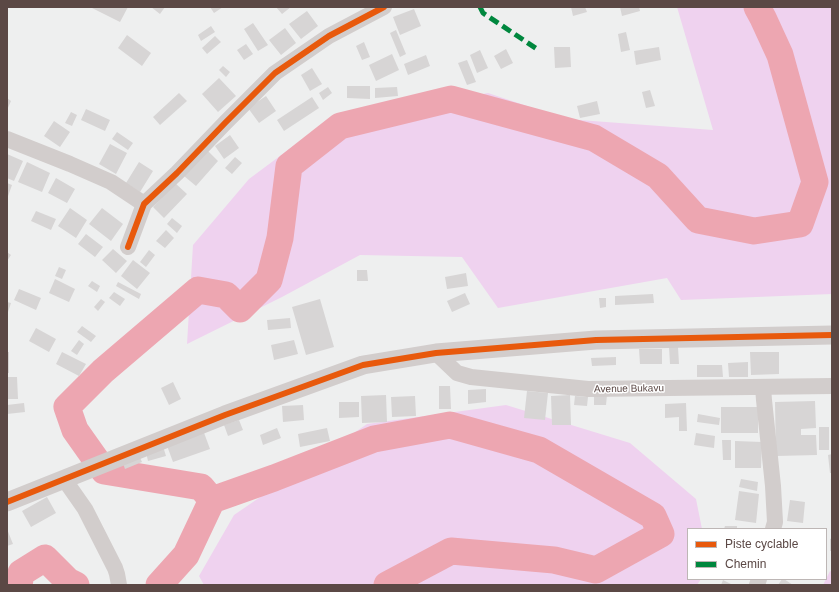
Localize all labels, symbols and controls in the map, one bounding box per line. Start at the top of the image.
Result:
street label: Avenue Bukavu [594,382,664,396]
legend [687,528,827,580]
text: Piste cyclable [725,537,798,551]
text: Chemin [725,557,766,571]

